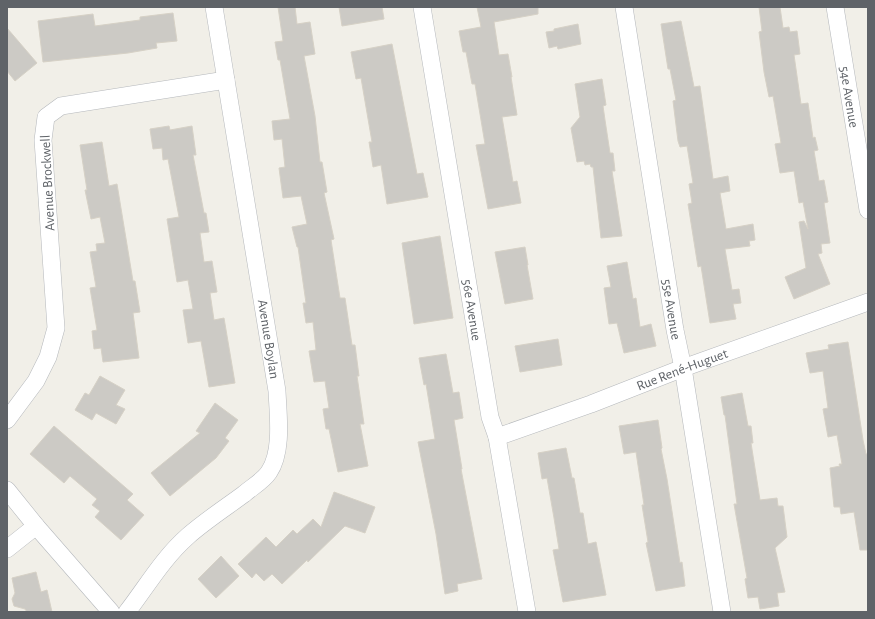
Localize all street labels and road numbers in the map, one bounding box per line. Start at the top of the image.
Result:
street label: 54e Avenue [837,65,861,129]
street label: Avenue Brockwell [38,135,58,231]
street label: 56e Avenue [459,278,483,342]
street label: 55e Avenue [659,278,683,341]
street label: Avenue Boylan [255,298,281,380]
street label: Rue René-Huguet [635,346,730,394]

